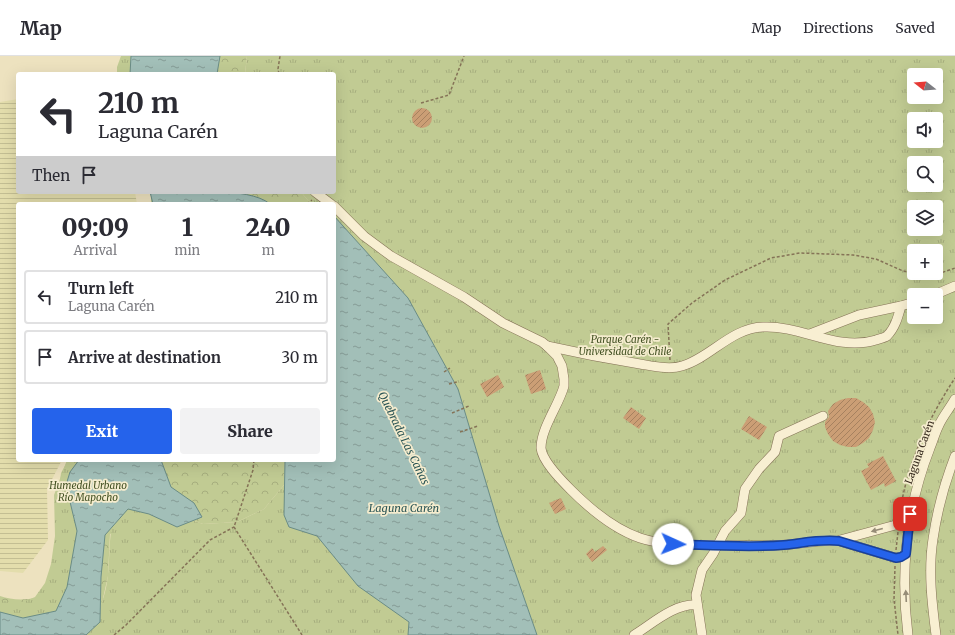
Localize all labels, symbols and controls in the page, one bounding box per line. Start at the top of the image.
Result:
text: Map [20,16,62,40]
text: Map [751,19,781,37]
text: Directions [803,19,873,37]
text: Saved [895,19,935,37]
north arrow [907,68,943,104]
map controls [907,68,943,324]
text: 210 m [98,85,179,121]
icon: left [32,88,84,140]
button: sound [907,112,943,148]
text: Laguna Carén [98,120,218,143]
button: search [907,156,943,192]
icon: arrive [78,164,100,186]
text: Then [32,166,70,185]
button: layers [907,200,943,236]
text: 09:09 [61,212,129,243]
text: 1 [182,212,193,243]
text: 240 [246,212,291,243]
text: Arrival [74,242,117,259]
text: min [174,242,200,259]
text: m [262,242,275,259]
button: + [907,244,943,280]
text: Turn left [68,279,134,298]
icon: left [34,286,56,308]
text: 210 m [275,288,318,307]
button: − [907,288,943,324]
text: Laguna Carén [68,298,155,315]
park label: Parque Carén - Universidad de Chile [579,333,671,358]
icon: arrive [34,346,56,368]
text: Arrive at destination [68,348,221,367]
text: 30 m [281,348,318,367]
water label: Quebrada Las Cañas [375,389,433,487]
button: Exit [32,408,172,454]
button: Share [180,408,320,454]
street label: Laguna Carén [902,418,937,486]
park label: Humedal Urbano Río Mapocho [48,479,127,504]
pin [893,497,927,531]
water label: Laguna Carén [369,501,440,515]
icon: arrive [899,503,921,525]
position arrow [652,523,694,565]
one-way arrow [871,528,883,534]
one-way arrow [903,589,909,602]

